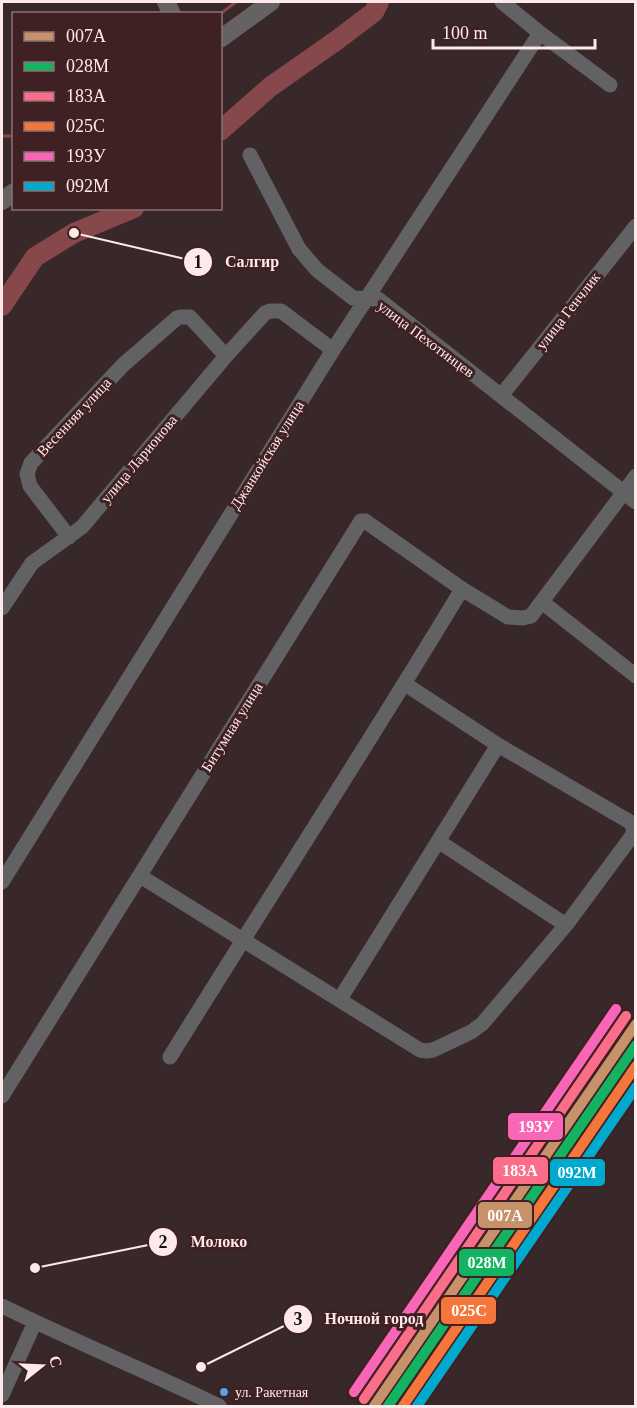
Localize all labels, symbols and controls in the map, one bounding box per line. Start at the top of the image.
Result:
legend [12,12,222,210]
scale bar [433,12,595,50]
text: 100 m [442,23,488,43]
text: 007А [66,26,106,46]
text: 028М [66,56,109,76]
text: 183А [66,86,106,106]
text: 025С [66,116,105,136]
text: 193У [66,146,106,166]
text: 092М [66,176,109,196]
callout: Салгир [183,245,291,279]
text: 1 [194,252,203,272]
text: Салгир [225,253,279,271]
street label: улица Генчлик [533,269,603,353]
street label: улица Пехотинцев [375,297,477,381]
street label: Весенняя улица [34,374,115,459]
street label: Джанкойская улица [227,397,307,512]
street label: улица Ларионова [98,412,181,506]
street label: Битумная улица [198,679,266,775]
line badge: 193У [507,1112,564,1141]
text: 193У [518,1118,554,1135]
line badge: 183А [492,1156,549,1185]
line badge: 092М [549,1158,606,1187]
text: 183А [502,1162,538,1179]
text: 092М [557,1164,597,1181]
line badge: 007А [477,1201,533,1229]
text: 007А [487,1207,523,1224]
callout: Молоко [148,1225,259,1259]
text: 2 [159,1232,168,1252]
text: Молоко [191,1233,247,1250]
line badge: 028М [458,1248,515,1277]
text: 028М [467,1254,507,1271]
line badge: 025С [440,1296,497,1325]
callout: Ночной город [283,1302,436,1336]
text: 025С [451,1302,487,1319]
text: 3 [294,1309,303,1329]
text: Ночной город [325,1310,423,1328]
north arrow [12,1336,72,1396]
text: С [46,1353,66,1370]
place label: ул. Ракетная [235,1385,309,1400]
marker: ул. Ракетная [218,1386,230,1398]

